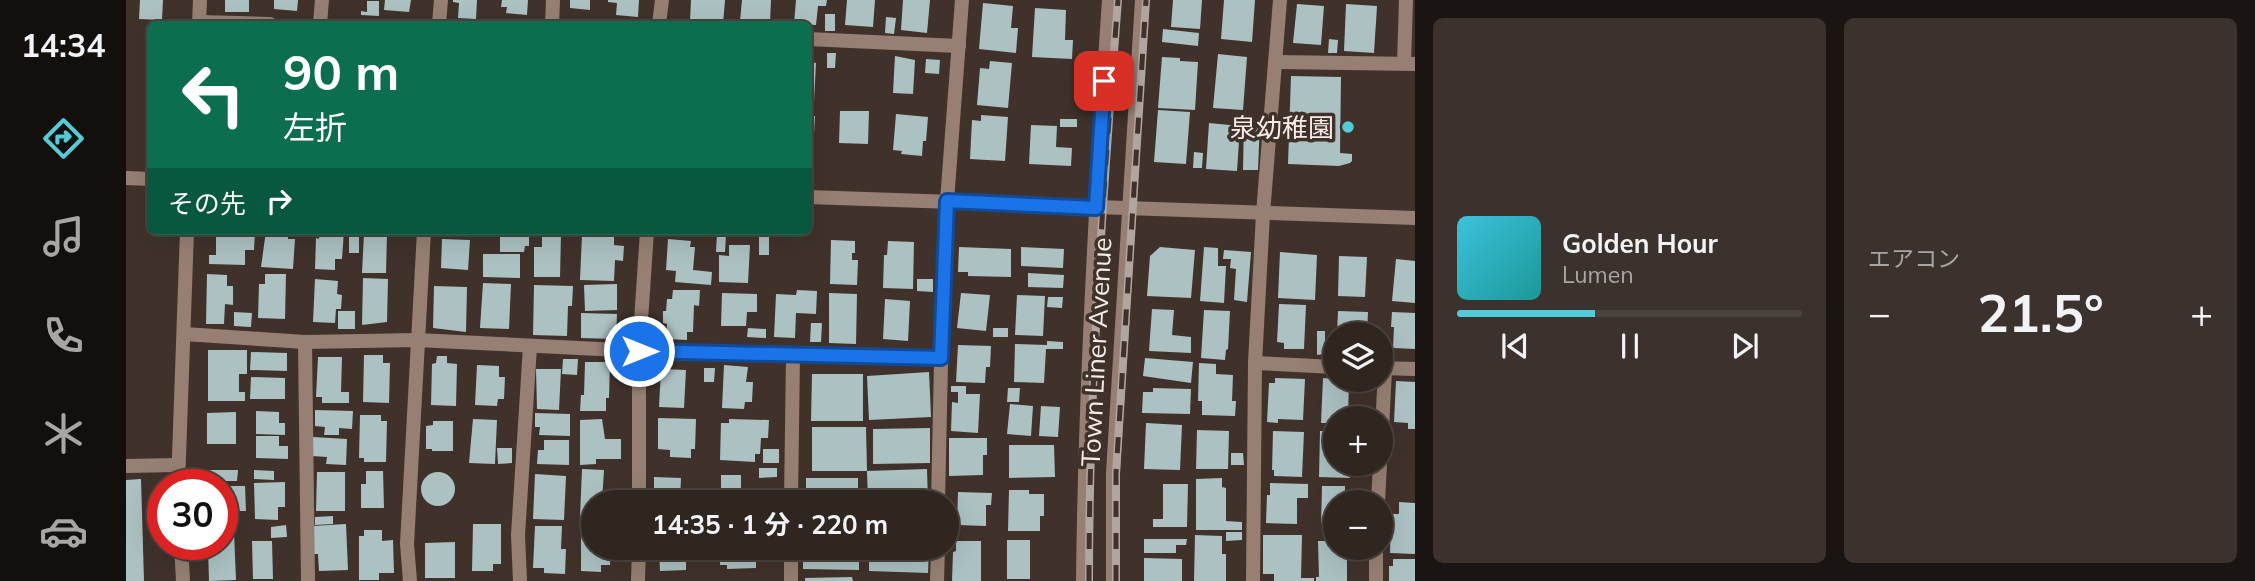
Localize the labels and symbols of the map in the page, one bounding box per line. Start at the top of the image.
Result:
pin [1074,51,1134,111]
place label: 泉幼稚園 [1230,111,1334,144]
marker: 泉幼稚園 [1340,119,1356,135]
street label: Town Liner Avenue [1074,237,1118,467]
position arrow [602,314,676,388]
speed limit sign: 30 [147,469,238,560]

